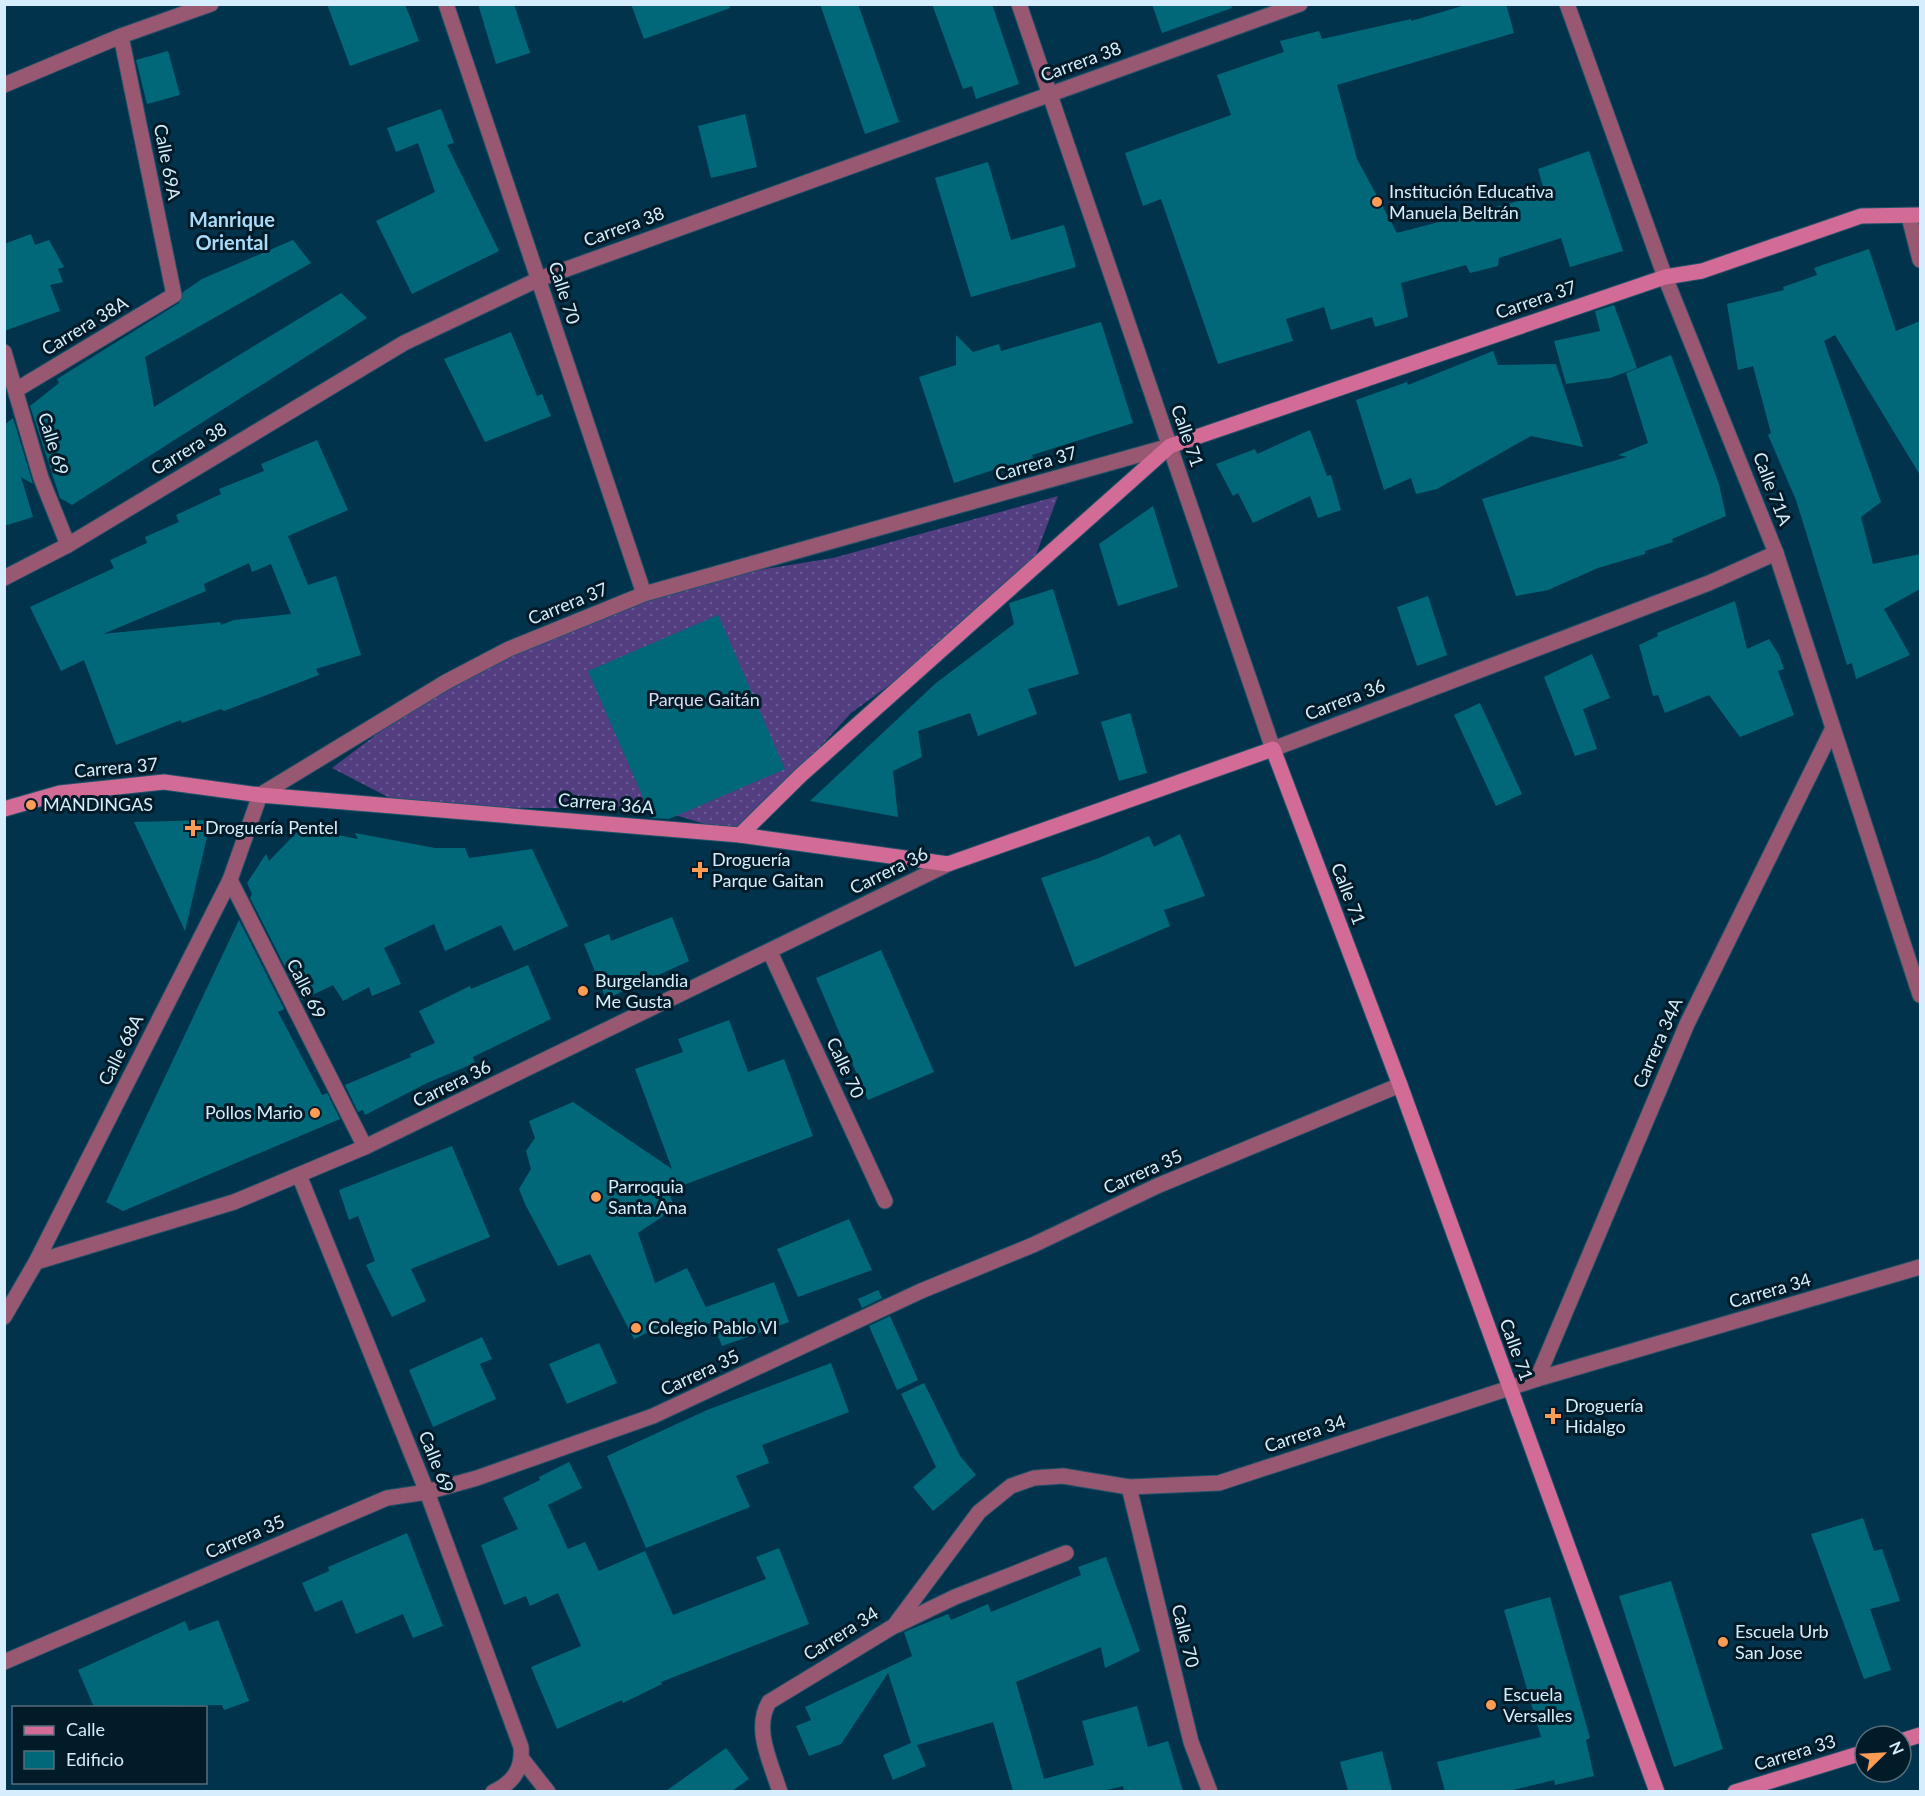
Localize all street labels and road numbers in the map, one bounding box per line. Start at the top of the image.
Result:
street label: Carrera 38 [1037,36,1124,86]
street label: Calle 69A [150,122,186,202]
street label: Carrera 38 [580,201,667,251]
street label: Calle 70 [545,259,585,327]
street label: Carrera 37 [1492,275,1579,323]
street label: Carrera 38A [38,291,132,359]
street label: Calle 71 [1167,402,1209,470]
street label: Calle 69 [34,410,74,478]
street label: Carrera 38 [147,417,230,479]
street label: Carrera 37 [992,441,1079,485]
street label: Calle 71A [1749,449,1797,529]
street label: Carrera 37 [525,577,611,629]
street label: Carrera 36 [1301,674,1388,724]
street label: Carrera 37 [73,752,159,782]
street label: Carrera 36A [557,788,656,818]
street label: Carrera 36 [846,842,931,898]
street label: Calle 71 [1327,860,1371,928]
street label: Calle 69 [282,955,331,1022]
street label: Carrera 34A [1627,993,1687,1091]
street label: Calle 68A [93,1010,148,1089]
street label: Calle 70 [822,1034,869,1101]
street label: Carrera 36 [409,1055,494,1111]
street label: Carrera 35 [1100,1144,1185,1198]
street label: Carrera 34 [1726,1268,1813,1312]
street label: Calle 71 [1496,1316,1538,1384]
street label: Carrera 35 [657,1344,742,1400]
street label: Carrera 34 [1261,1410,1348,1456]
street label: Calle 69 [415,1428,459,1496]
street label: Carrera 35 [202,1510,288,1563]
street label: Carrera 34 [799,1602,882,1665]
street label: Calle 70 [1167,1602,1204,1670]
street label: Carrera 33 [1751,1729,1838,1775]

